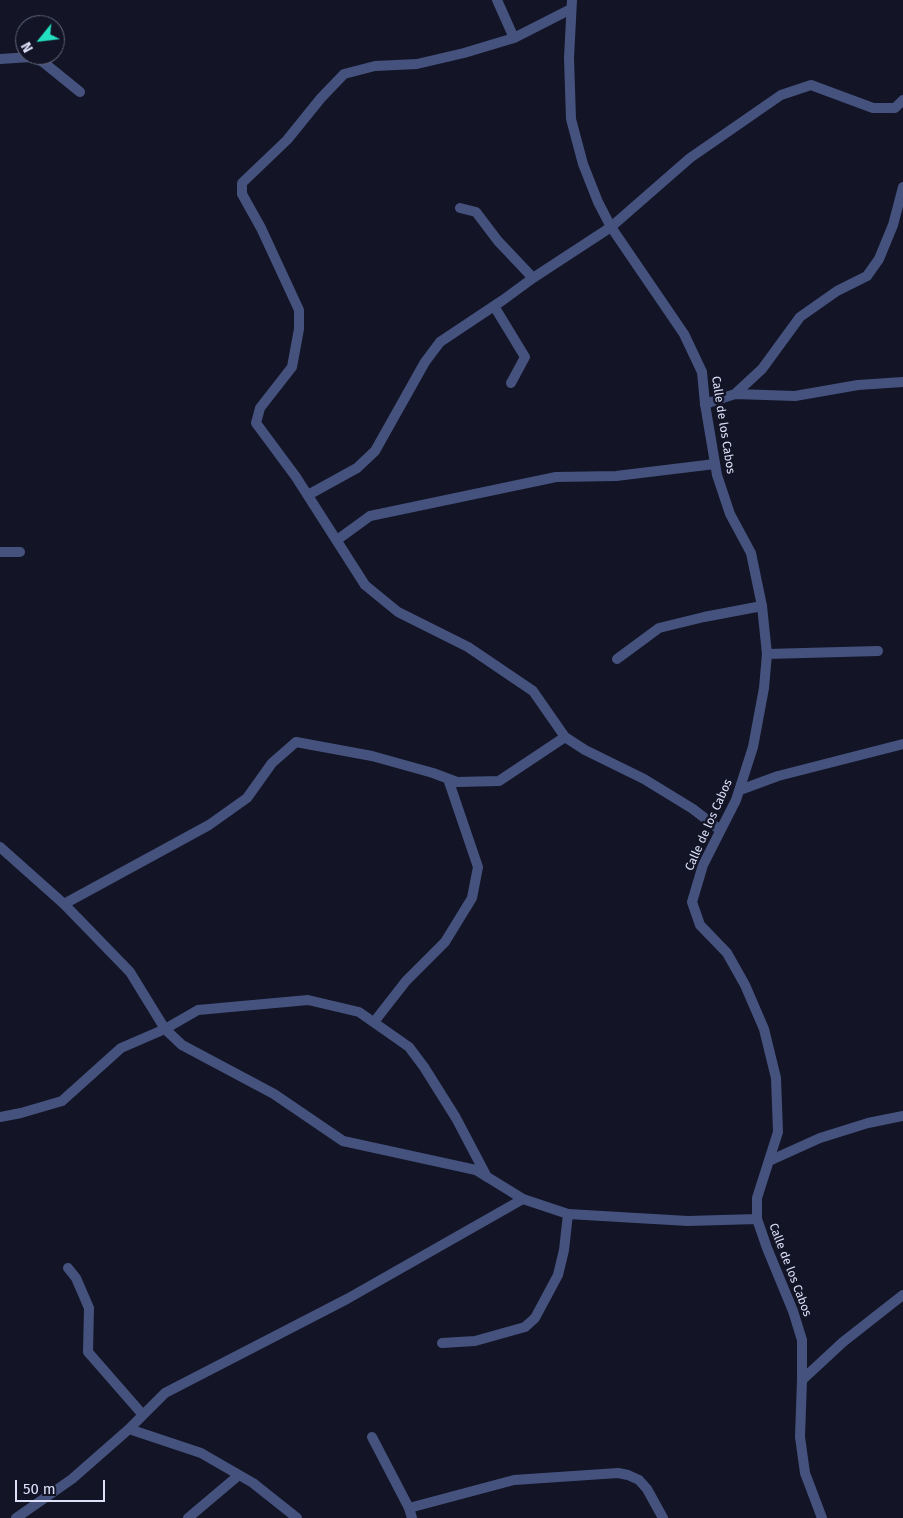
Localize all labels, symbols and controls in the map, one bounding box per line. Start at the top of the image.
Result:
north arrow [15,15,65,65]
text: N [18,39,37,55]
street label: Calle de los Cabos [708,375,738,475]
street label: Calle de los Cabos [682,777,736,873]
street label: Calle de los Cabos [766,1221,814,1319]
scale bar [18,1470,108,1502]
text: 50 m [23,1480,56,1498]

